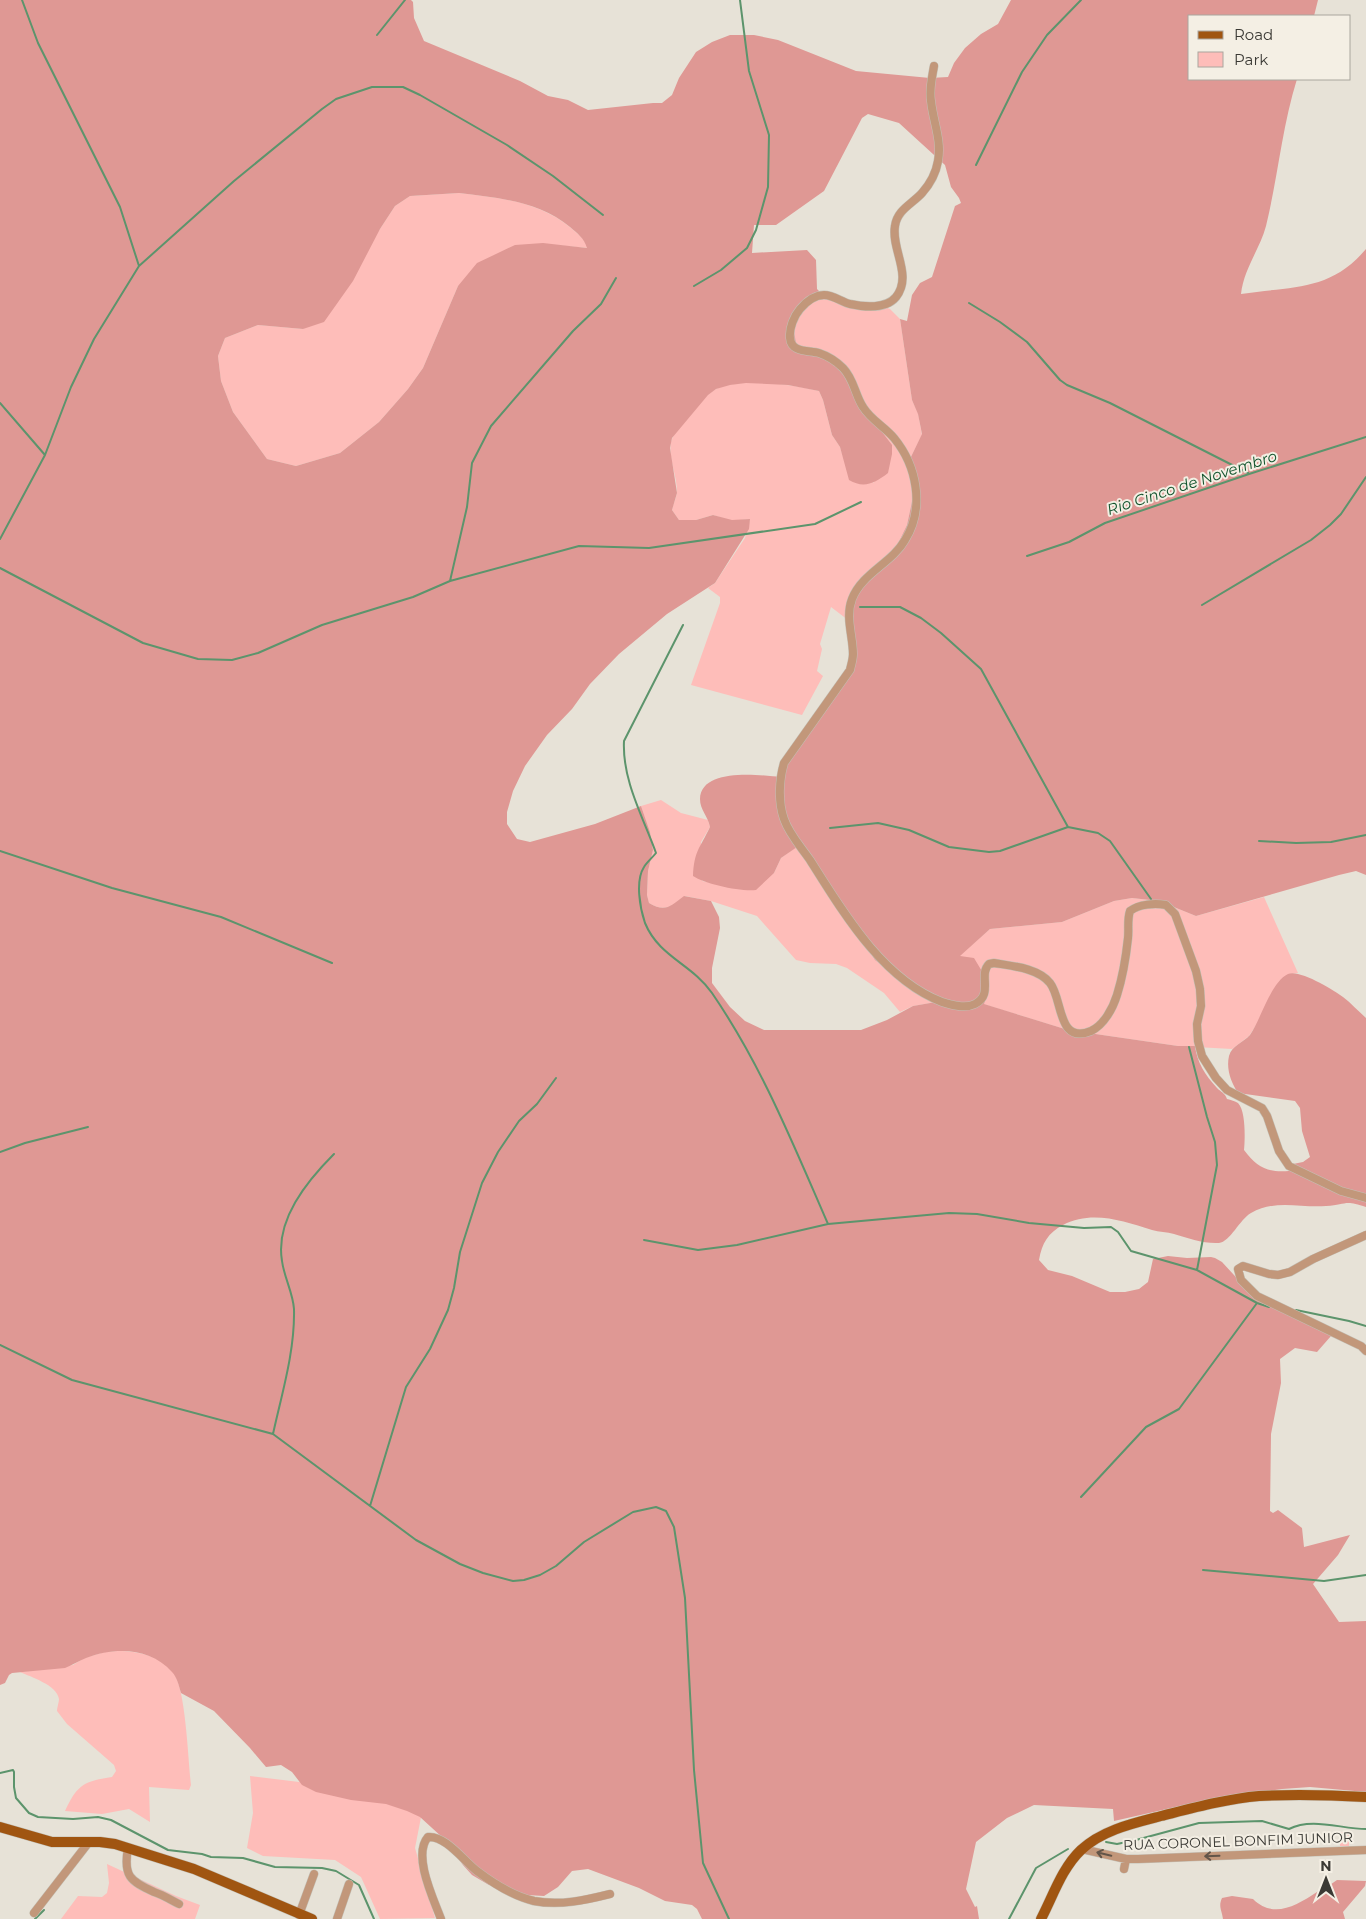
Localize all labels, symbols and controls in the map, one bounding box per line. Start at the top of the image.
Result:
legend [1188,15,1351,80]
text: Road [1234,25,1273,44]
text: Park [1234,50,1268,69]
water label: Rio Cinco de Novembro [1104,446,1279,519]
street label: RUA CORONEL BONFIM JUNIOR [1123,1828,1353,1854]
one-way arrow [1097,1849,1113,1858]
one-way arrow [1205,1851,1221,1861]
north arrow [1301,1854,1351,1904]
text: N [1320,1857,1332,1875]

